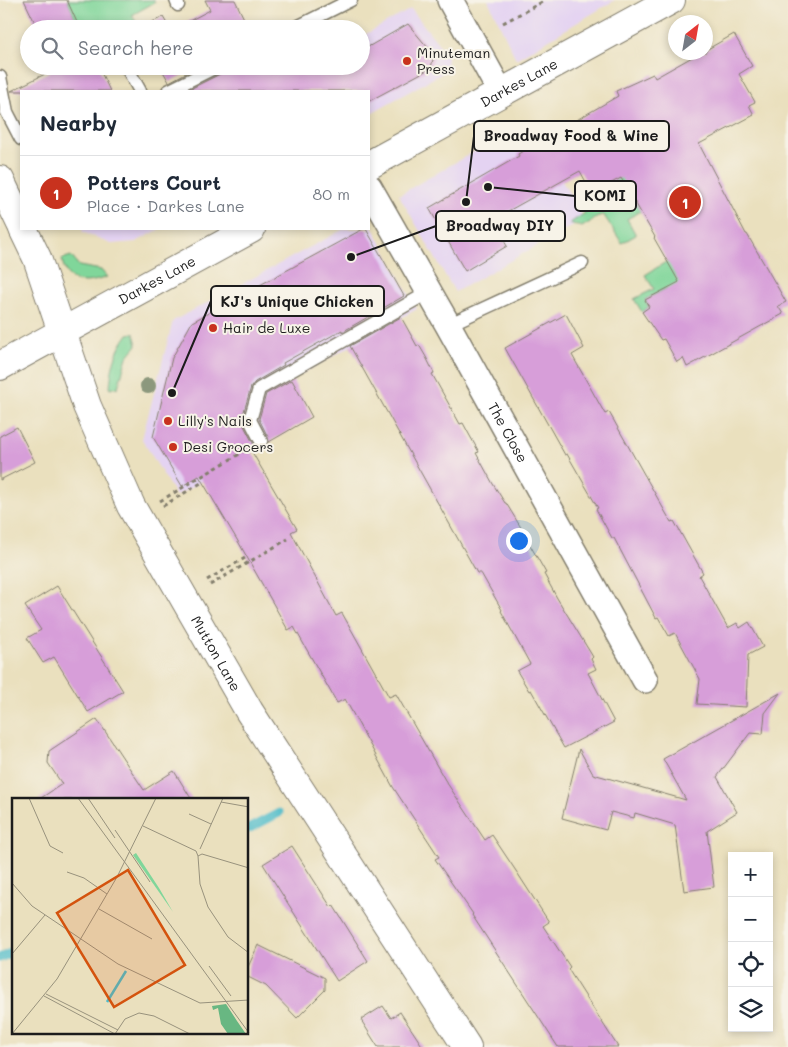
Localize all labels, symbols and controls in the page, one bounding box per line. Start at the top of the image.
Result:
north arrow [668,15,713,60]
search box [20,20,370,75]
icon: search [38,34,66,62]
text: Search here [78,35,194,60]
place label: Minuteman Press [417,43,490,78]
street label: Darkes Lane [477,54,561,111]
marker: Minuteman Press [401,55,413,67]
text: Nearby [40,109,117,136]
callout: Broadway Food & Wine [474,121,669,151]
text: Broadway Food & Wine [484,125,658,145]
text: Potters Court [87,170,221,195]
callout: KOMI [575,181,636,211]
text: 1 [52,183,60,204]
text: 80 m [313,183,350,204]
pin: 1 [669,183,701,221]
text: KOMI [584,185,626,205]
text: Place · Darkes Lane [87,195,245,216]
callout: Broadway DIY [436,211,565,241]
text: Broadway DIY [446,215,554,235]
street label: Darkes Lane [115,251,199,309]
callout: KJ's Unique Chicken [211,286,384,316]
text: KJ's Unique Chicken [220,291,374,311]
place label: Hair de Luxe [223,318,310,337]
marker: Hair de Luxe [207,322,219,334]
street label: The Close [484,399,532,466]
place label: Lilly's Nails [178,411,252,430]
marker: Lilly's Nails [162,415,174,427]
place label: Desi Grocers [183,437,273,456]
marker: Desi Grocers [167,441,179,453]
your location [506,528,532,554]
street label: Mutton Lane [187,612,246,695]
inset map [12,798,249,1034]
map controls [728,852,773,1032]
button: + [728,852,773,897]
button: − [728,897,773,942]
button: locate [728,942,773,987]
button: layers [728,987,773,1032]

